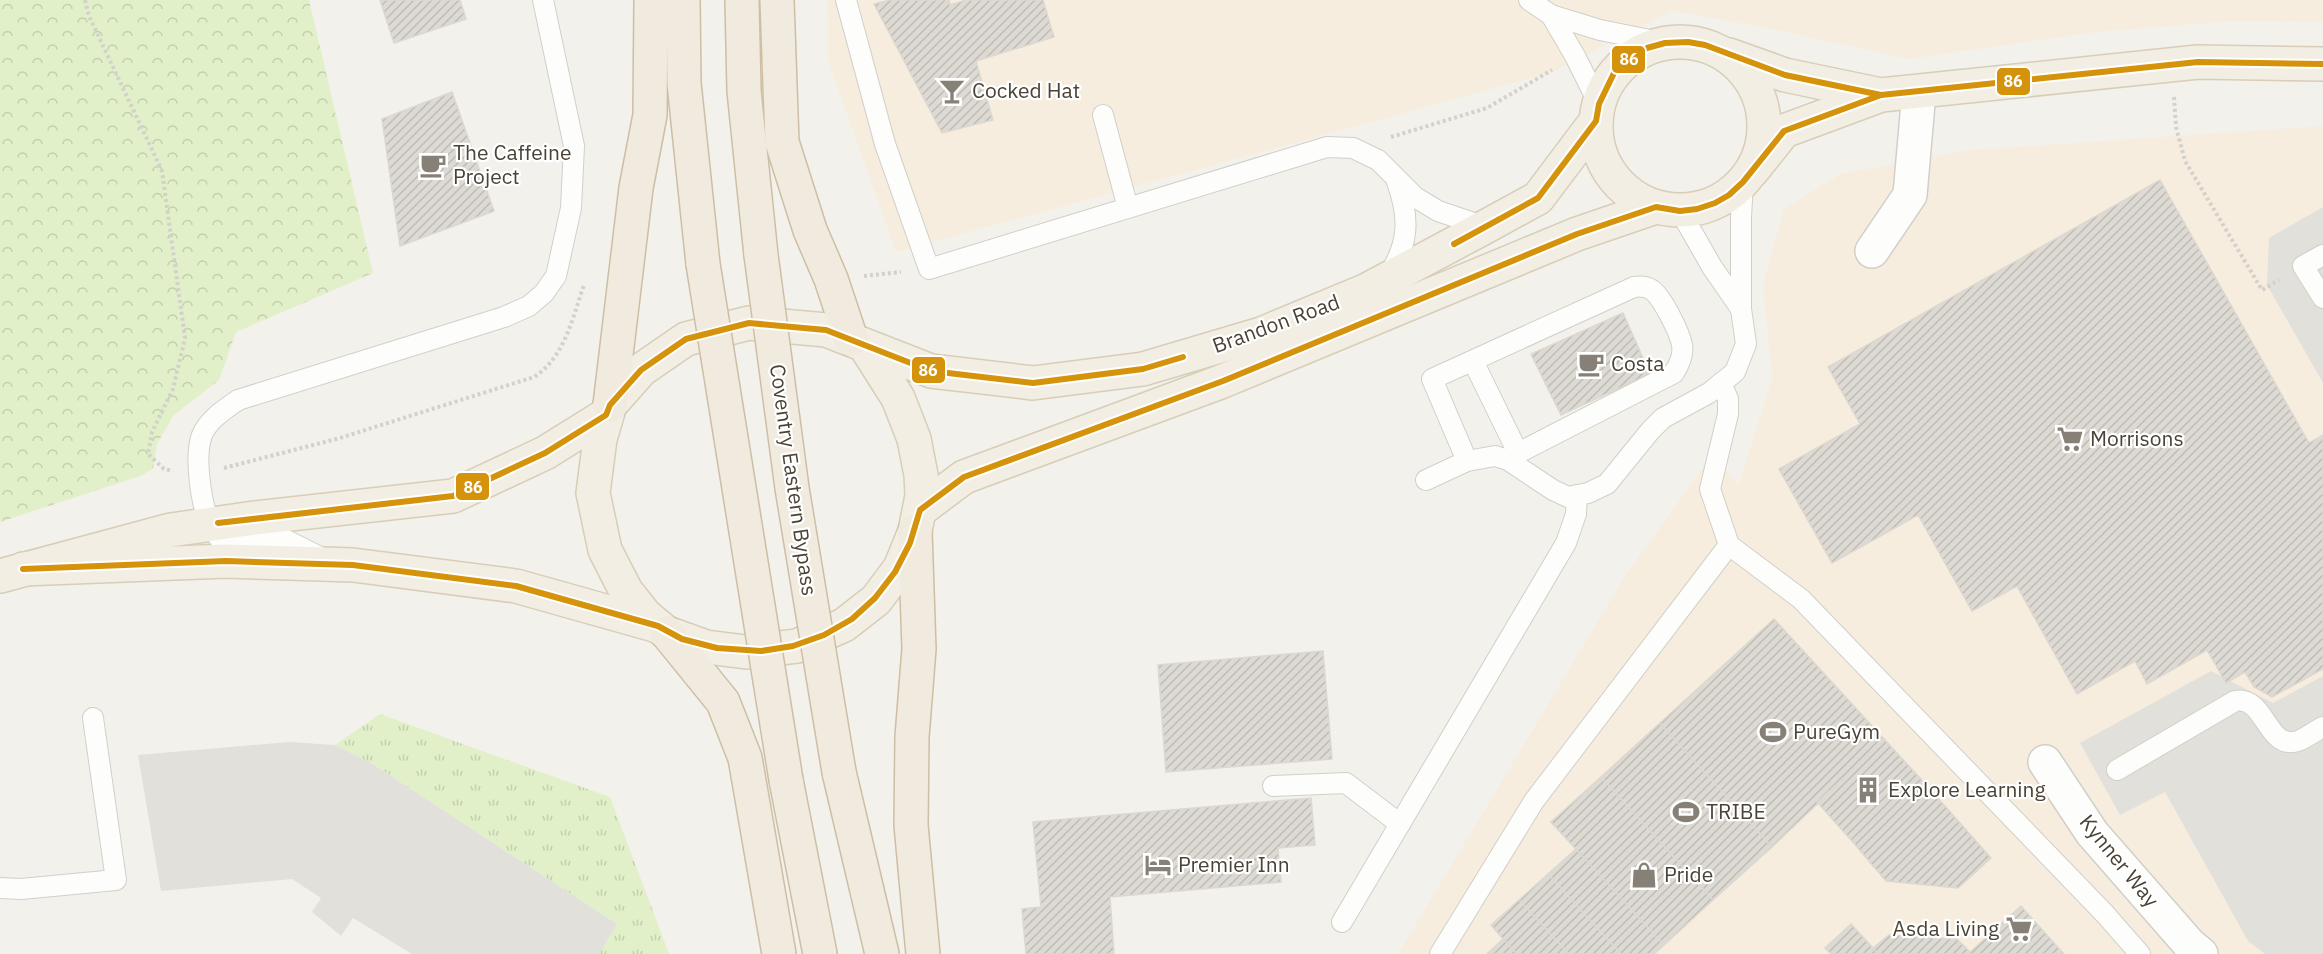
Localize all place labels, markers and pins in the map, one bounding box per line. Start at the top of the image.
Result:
bar icon: Cocked Hat [937,76,967,106]
place label: Cocked Hat [972,76,1080,104]
place label: The Caffeine Project [453,138,571,190]
cafe icon: The Caffeine Project [418,150,448,180]
cafe icon: Costa [1576,349,1606,379]
place label: Costa [1611,349,1664,377]
supermarket icon: Morrisons [2055,424,2085,454]
place label: Morrisons [2090,424,2184,452]
sports icon: PureGym [1758,717,1788,747]
place label: PureGym [1793,717,1880,745]
building icon: Explore Learning [1853,775,1883,805]
place label: Explore Learning [1888,775,2046,803]
sports icon: TRIBE [1671,797,1701,827]
place label: TRIBE [1706,797,1766,825]
hotel icon: Premier Inn [1143,850,1173,880]
place label: Premier Inn [1178,850,1290,878]
shop icon: Pride [1629,860,1659,890]
place label: Pride [1664,860,1713,888]
place label: Asda Living [1893,914,1999,942]
supermarket icon: Asda Living [2004,914,2034,944]

